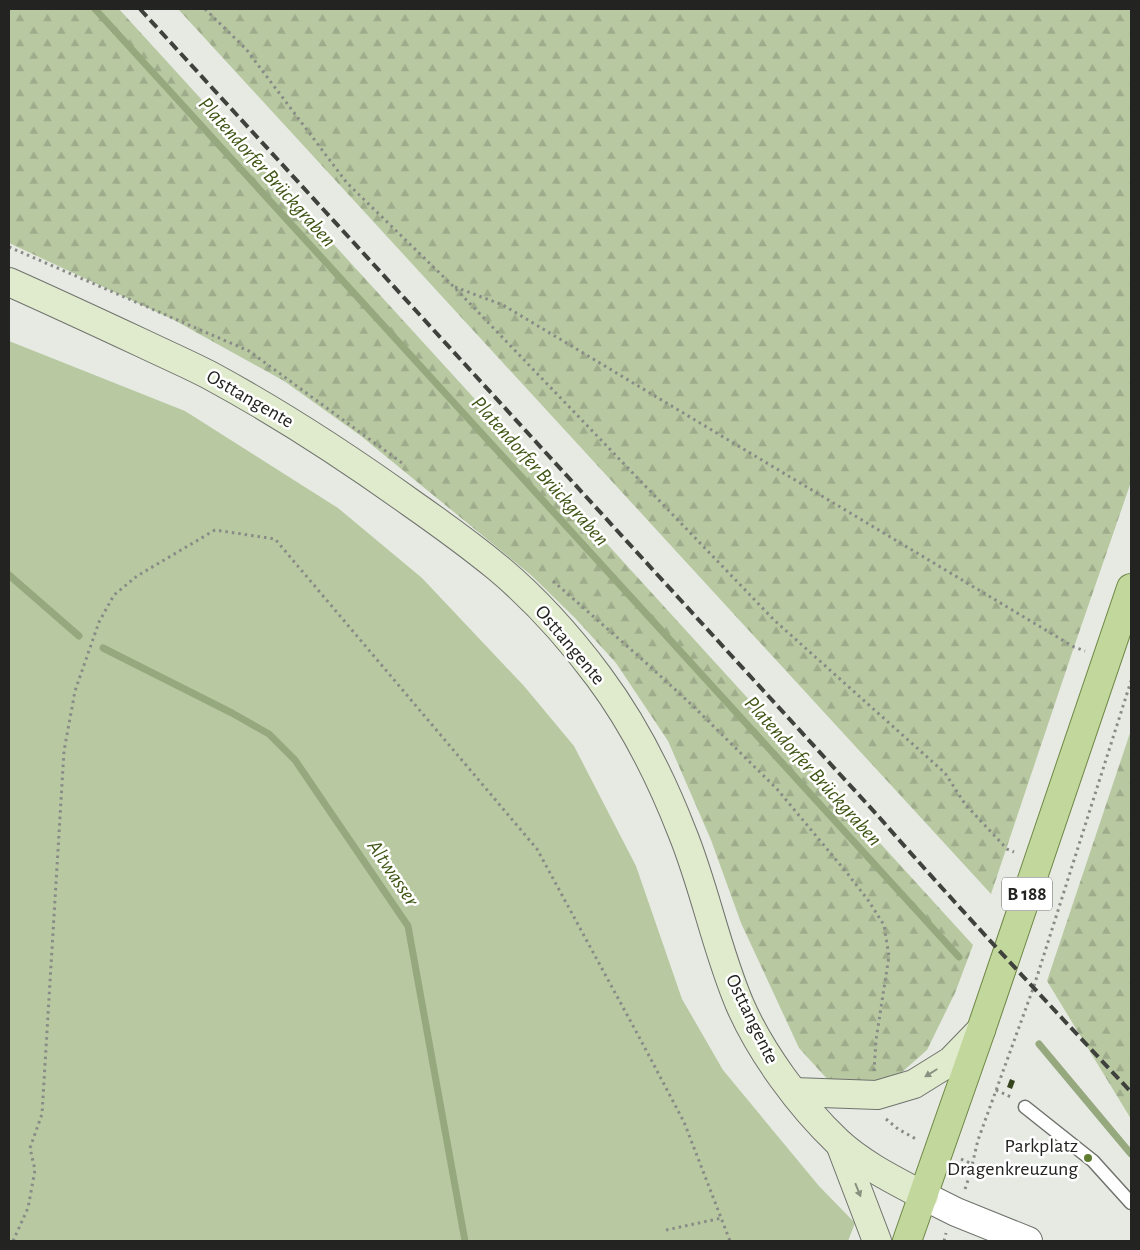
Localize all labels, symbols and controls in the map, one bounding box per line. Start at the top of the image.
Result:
water label: Platendorfer Brückgraben [194,93,340,251]
street label: Osttangente [203,366,297,432]
water label: Platendorfer Brückgraben [467,392,613,550]
street label: Osttangente [531,601,609,689]
water label: Platendorfer Brückgraben [740,692,886,850]
water label: Altwasser [363,835,423,911]
road number: B 188 [1002,878,1052,911]
street label: Osttangente [722,971,782,1067]
one-way arrow [924,1069,938,1078]
place label: Parkplatz Dragenkreuzung [947,1136,1078,1179]
marker: Parkplatz Dragenkreuzung [1082,1152,1094,1164]
one-way arrow [855,1183,863,1197]

